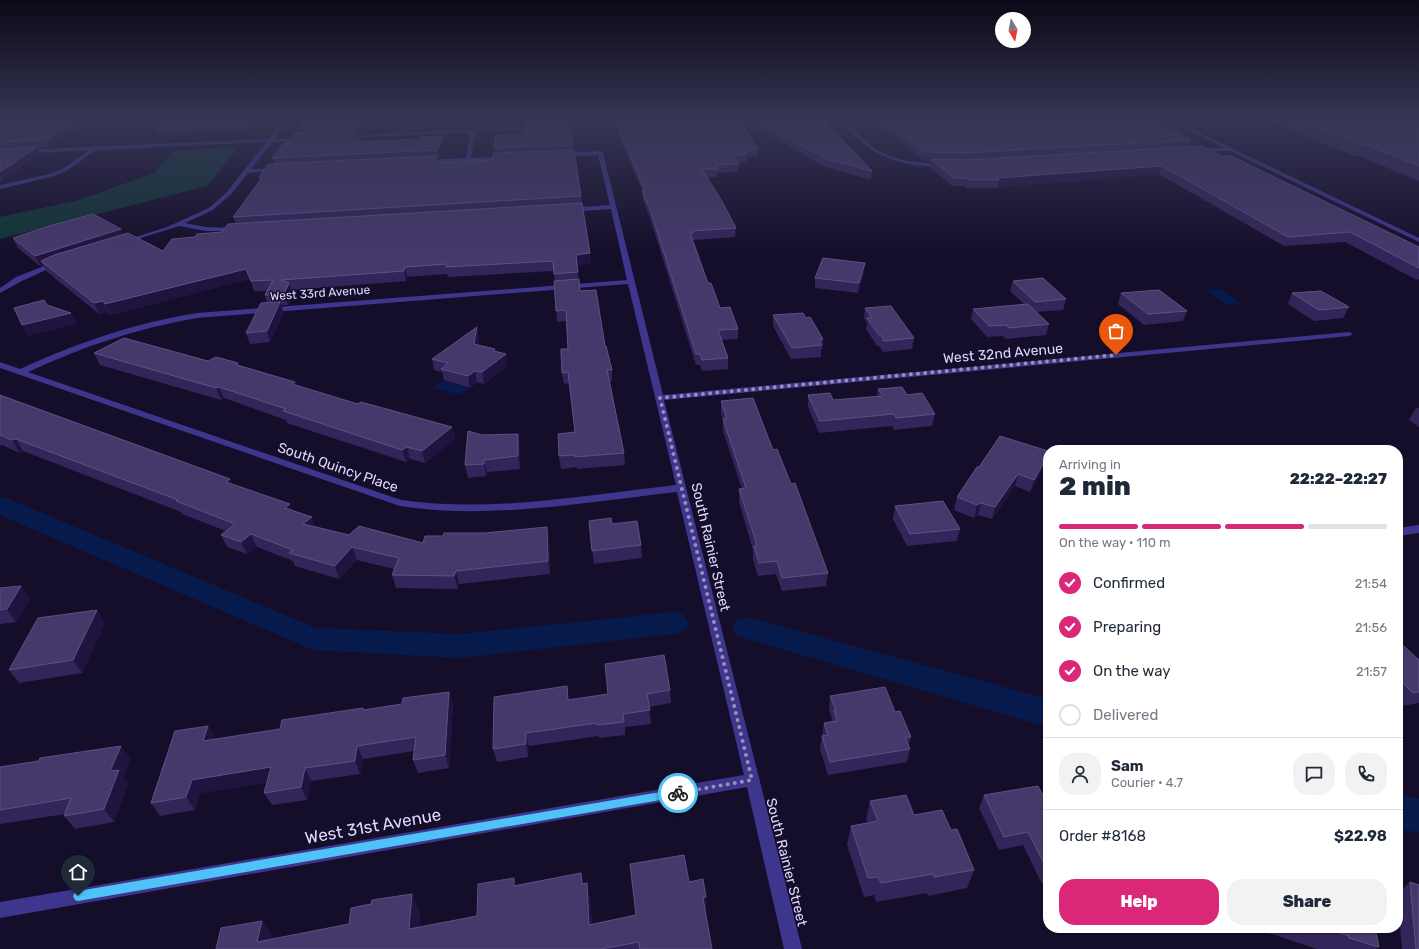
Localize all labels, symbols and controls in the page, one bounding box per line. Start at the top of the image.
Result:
north arrow [995,12,1031,48]
map controls [995,12,1031,48]
street label: West 33rd Avenue [269,282,371,303]
pin [1099,314,1133,355]
icon: bag [1105,320,1127,342]
street label: West 32nd Avenue [942,340,1064,367]
street label: South Quincy Place [275,439,400,496]
text: Arriving in [1059,457,1121,472]
text: 22:22–22:27 [1290,470,1387,488]
text: 2 min [1059,471,1131,502]
street label: South Rainier Street [687,481,734,614]
text: On the way · 110 m [1059,535,1171,550]
icon: check [1059,572,1081,594]
text: Confirmed [1093,574,1165,592]
text: 21:54 [1355,576,1387,591]
icon: check [1059,616,1081,638]
text: Preparing [1093,618,1161,636]
text: 21:56 [1355,620,1387,635]
icon: check [1059,660,1081,682]
text: On the way [1093,662,1171,680]
text: 21:57 [1356,664,1387,679]
text: Delivered [1093,706,1158,724]
button: person [1059,753,1101,795]
button: chat [1293,753,1335,795]
button: phone [1345,753,1387,795]
text: Sam [1111,757,1144,775]
courier [658,773,698,813]
text: Courier · 4.7 [1111,775,1183,790]
icon: bike [667,782,689,804]
street label: South Rainier Street [762,796,811,928]
street label: West 31st Avenue [303,804,443,848]
text: Order #8168 [1059,827,1146,845]
text: $22.98 [1334,827,1387,845]
pin [61,855,95,896]
icon: home [67,861,89,883]
button: Help [1059,879,1219,925]
button: Share [1227,879,1387,925]

